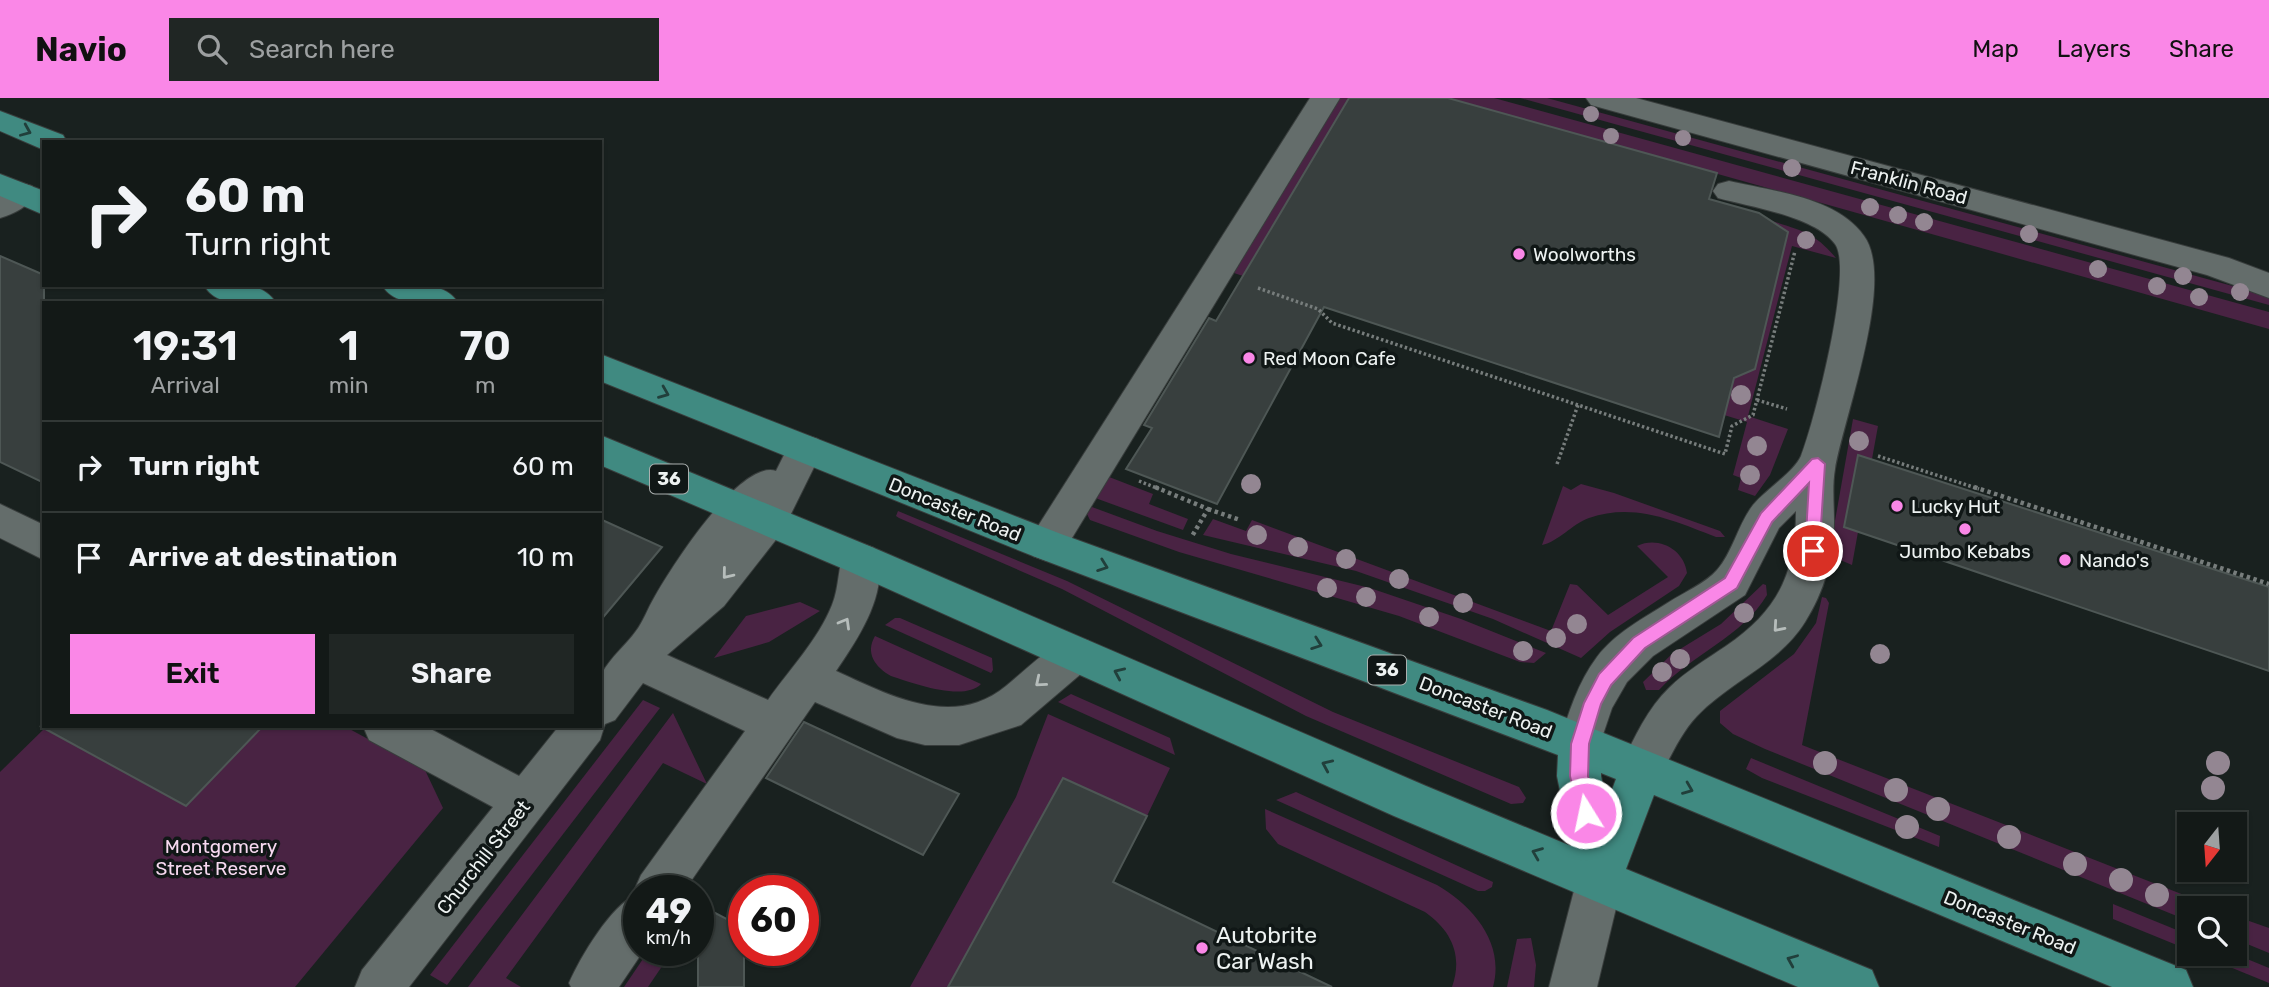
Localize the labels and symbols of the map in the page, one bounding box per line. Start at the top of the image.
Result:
one-way arrow [19,122,31,136]
street label: Franklin Road [1848,156,1970,209]
place label: Woolworths [1533,243,1636,266]
marker: Woolworths [1511,246,1527,262]
place label: Red Moon Cafe [1263,347,1396,370]
marker: Red Moon Cafe [1241,350,1257,366]
one-way arrow [657,384,669,398]
road number: 36 [650,464,688,494]
street label: Doncaster Road [885,472,1024,546]
place label: Lucky Hut [1911,495,2001,518]
marker: Lucky Hut [1889,498,1905,514]
pin [1783,521,1843,581]
marker: Jumbo Kebabs [1957,521,1973,537]
place label: Jumbo Kebabs [1899,540,2031,563]
place label: Nando's [2079,549,2149,572]
marker: Nando's [2057,552,2073,568]
one-way arrow [1097,558,1109,572]
one-way arrow [722,566,735,578]
one-way arrow [837,618,850,631]
one-way arrow [1774,618,1786,631]
one-way arrow [1310,636,1322,650]
road number: 36 [1368,656,1406,684]
one-way arrow [1114,667,1126,681]
street label: Doncaster Road [1416,672,1556,743]
one-way arrow [1035,674,1048,687]
one-way arrow [1322,759,1335,773]
position arrow [1549,776,1623,850]
one-way arrow [1682,781,1694,795]
street label: Churchill Street [432,795,535,919]
north arrow [2177,812,2247,882]
park label: Montgomery Street Reserve [156,835,286,880]
one-way arrow [1532,847,1545,861]
speed limit sign: 60 [728,875,819,966]
street label: Doncaster Road [1940,885,2079,959]
place label: Autobrite Car Wash [1216,921,1317,975]
marker: Autobrite Car Wash [1194,940,1210,956]
one-way arrow [1787,955,1799,969]

